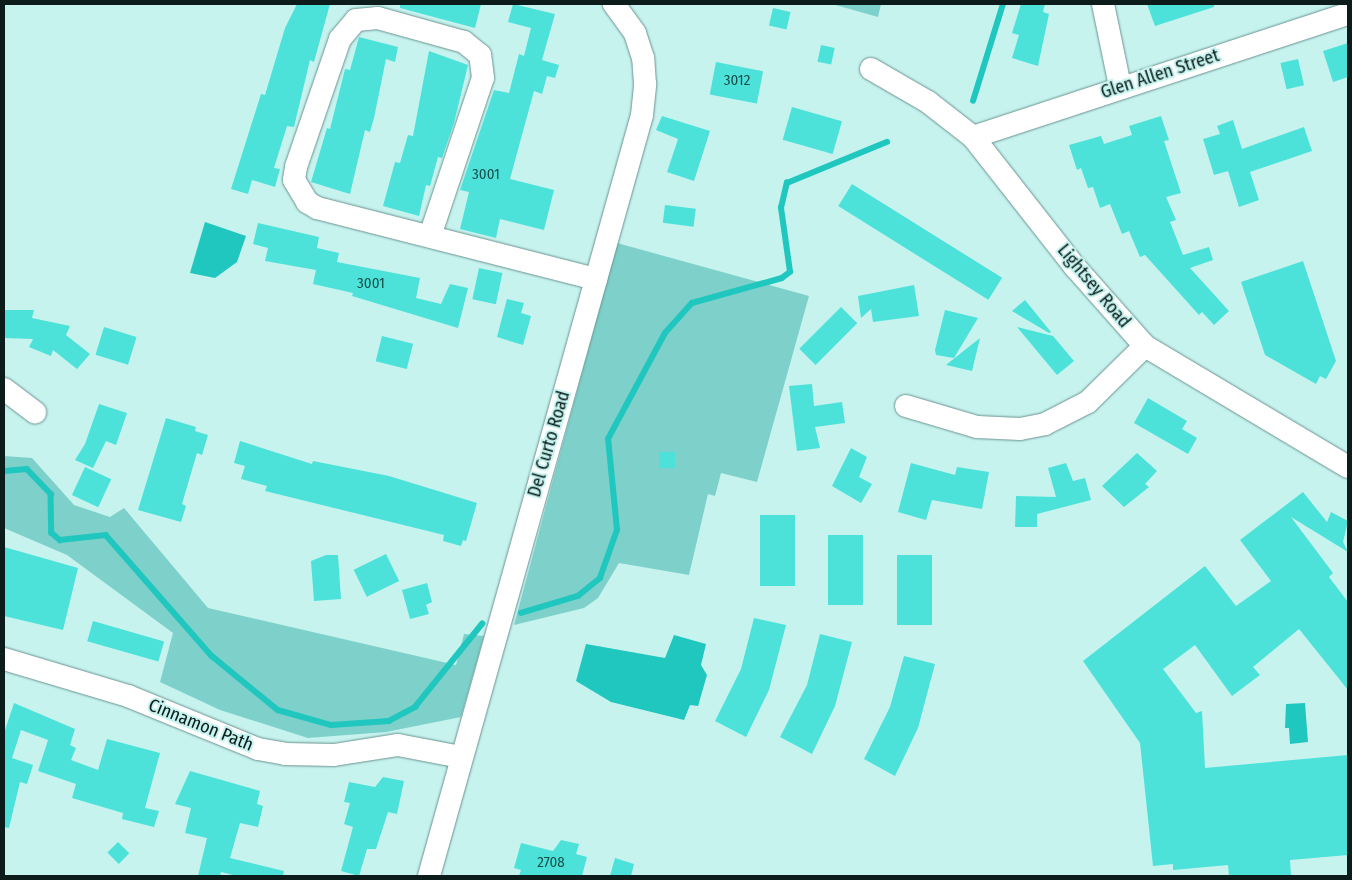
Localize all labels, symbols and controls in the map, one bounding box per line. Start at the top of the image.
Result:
street label: Glen Allen Street [1098,45,1222,103]
house number: 3012 [724,72,750,90]
house number: 3001 [472,166,500,184]
street label: Lightsey Road [1053,240,1135,332]
house number: 3001 [357,275,385,293]
street label: Del Curto Road [524,388,574,500]
street label: Cinnamon Path [145,694,257,756]
house number: 2708 [537,854,565,872]

